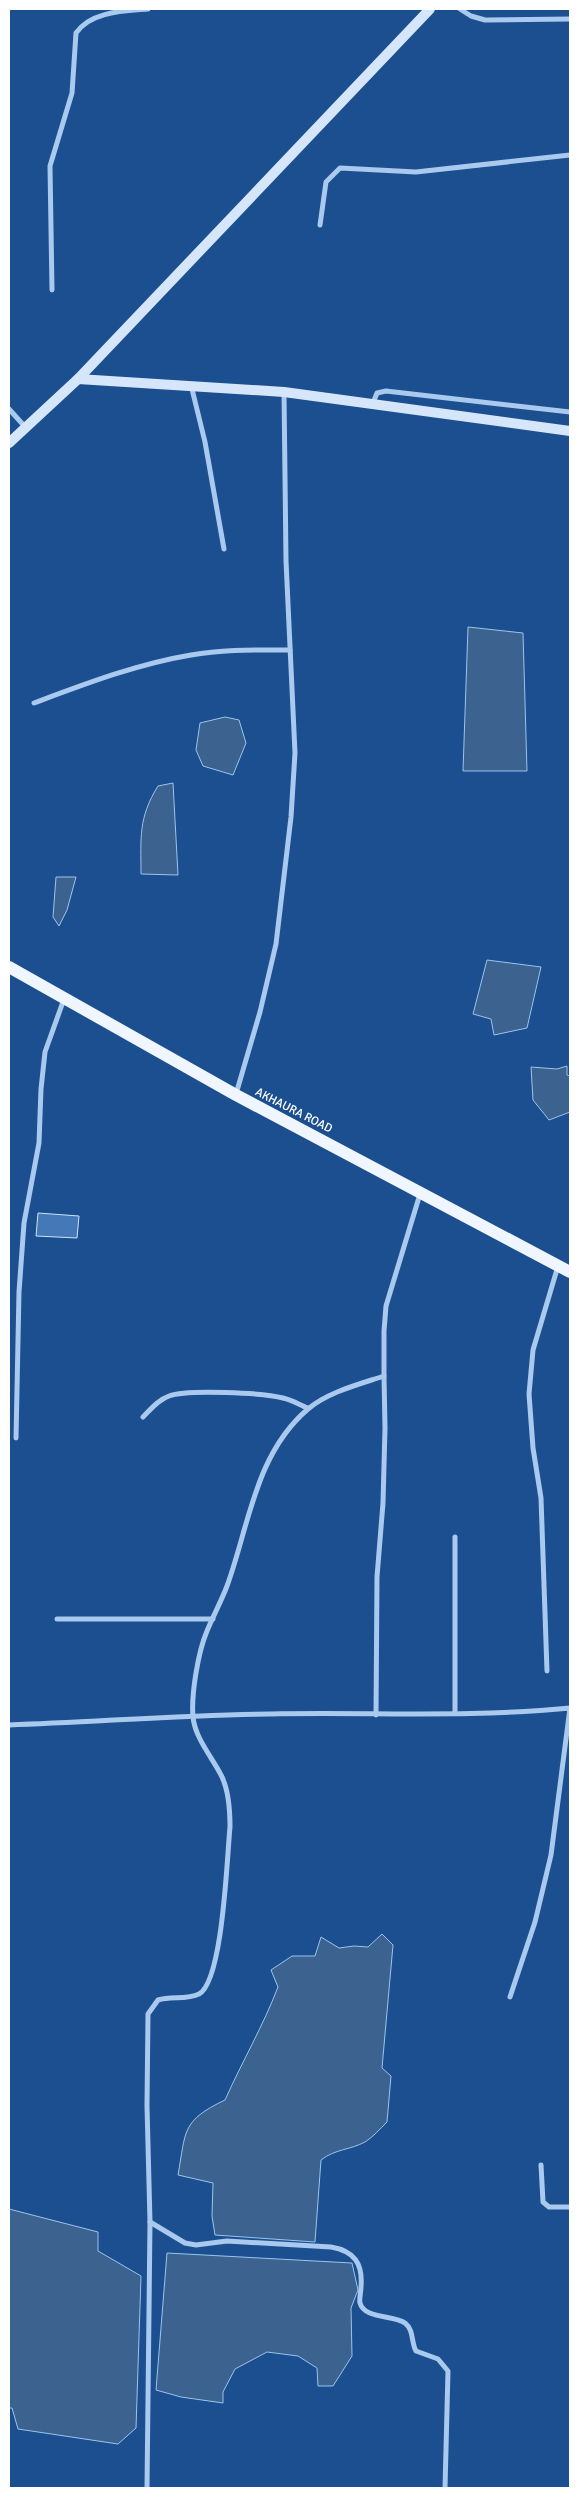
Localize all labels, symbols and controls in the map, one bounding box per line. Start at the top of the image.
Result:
street label: AKHAURA ROAD [253,1085,335,1136]

